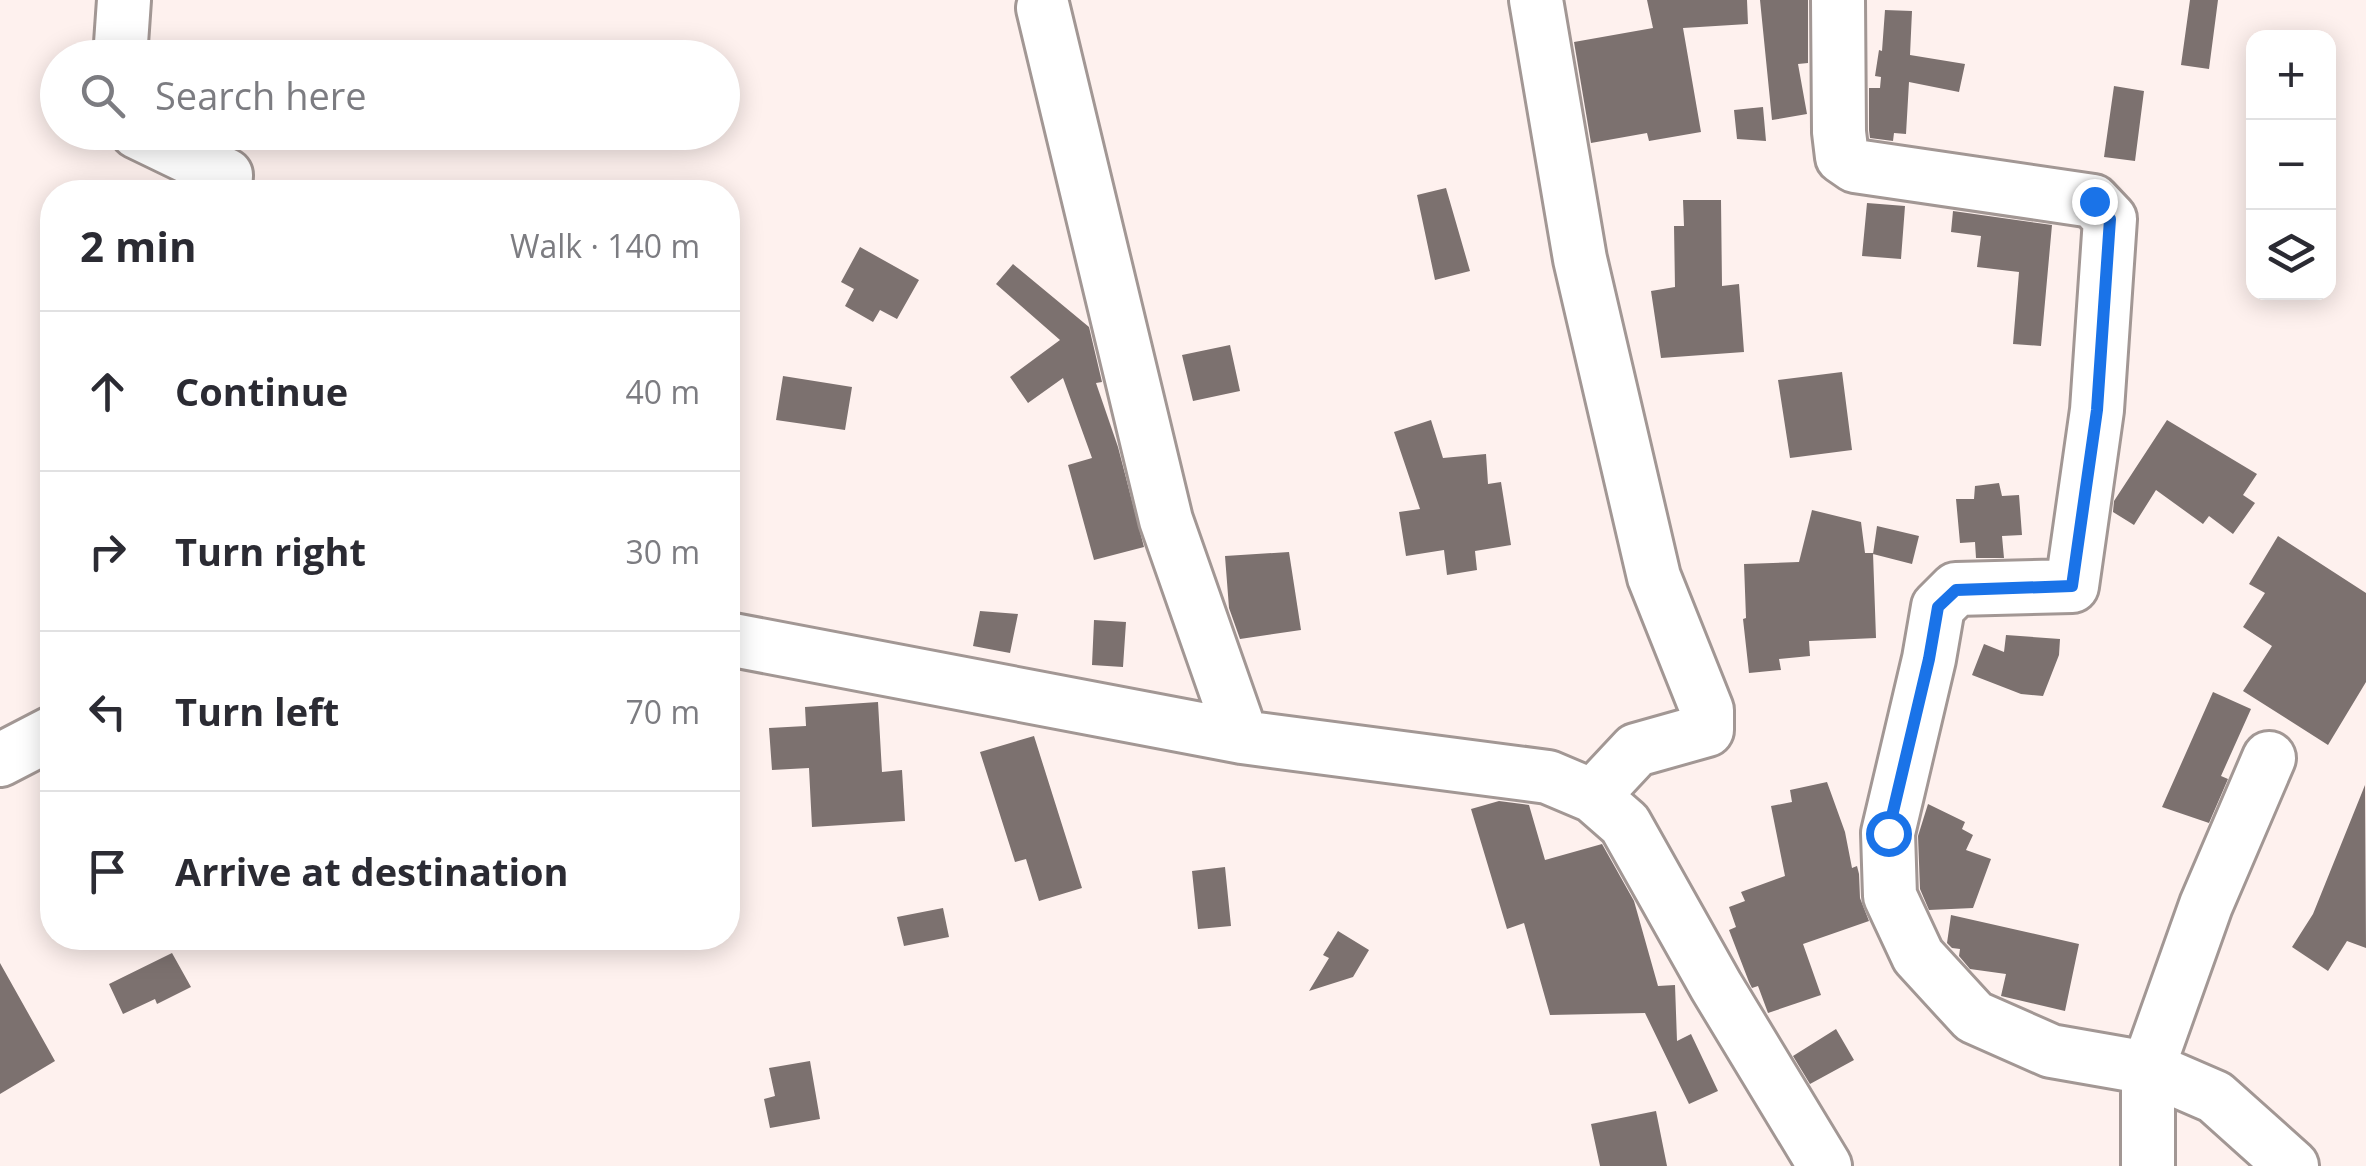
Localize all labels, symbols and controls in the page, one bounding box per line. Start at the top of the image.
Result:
map controls [2246,30,2336,300]
button: + [2246,30,2336,120]
search box [40,40,740,150]
icon: search [75,68,130,123]
text: Search here [155,69,367,121]
button: − [2246,120,2336,210]
route end [2072,179,2118,225]
button: layers [2246,210,2336,300]
text: 2 min [80,217,197,274]
text: Walk · 140 m [510,224,700,267]
icon: ahead [80,364,135,419]
text: Continue [175,365,348,417]
text: 40 m [625,370,700,413]
icon: right [80,524,135,579]
text: Turn right [175,525,366,577]
text: 30 m [625,530,700,573]
icon: left [80,684,135,739]
text: Turn left [175,685,339,737]
text: 70 m [625,690,700,733]
route start [1866,811,1912,857]
icon: arrive [80,844,135,899]
text: Arrive at destination [175,845,569,897]

